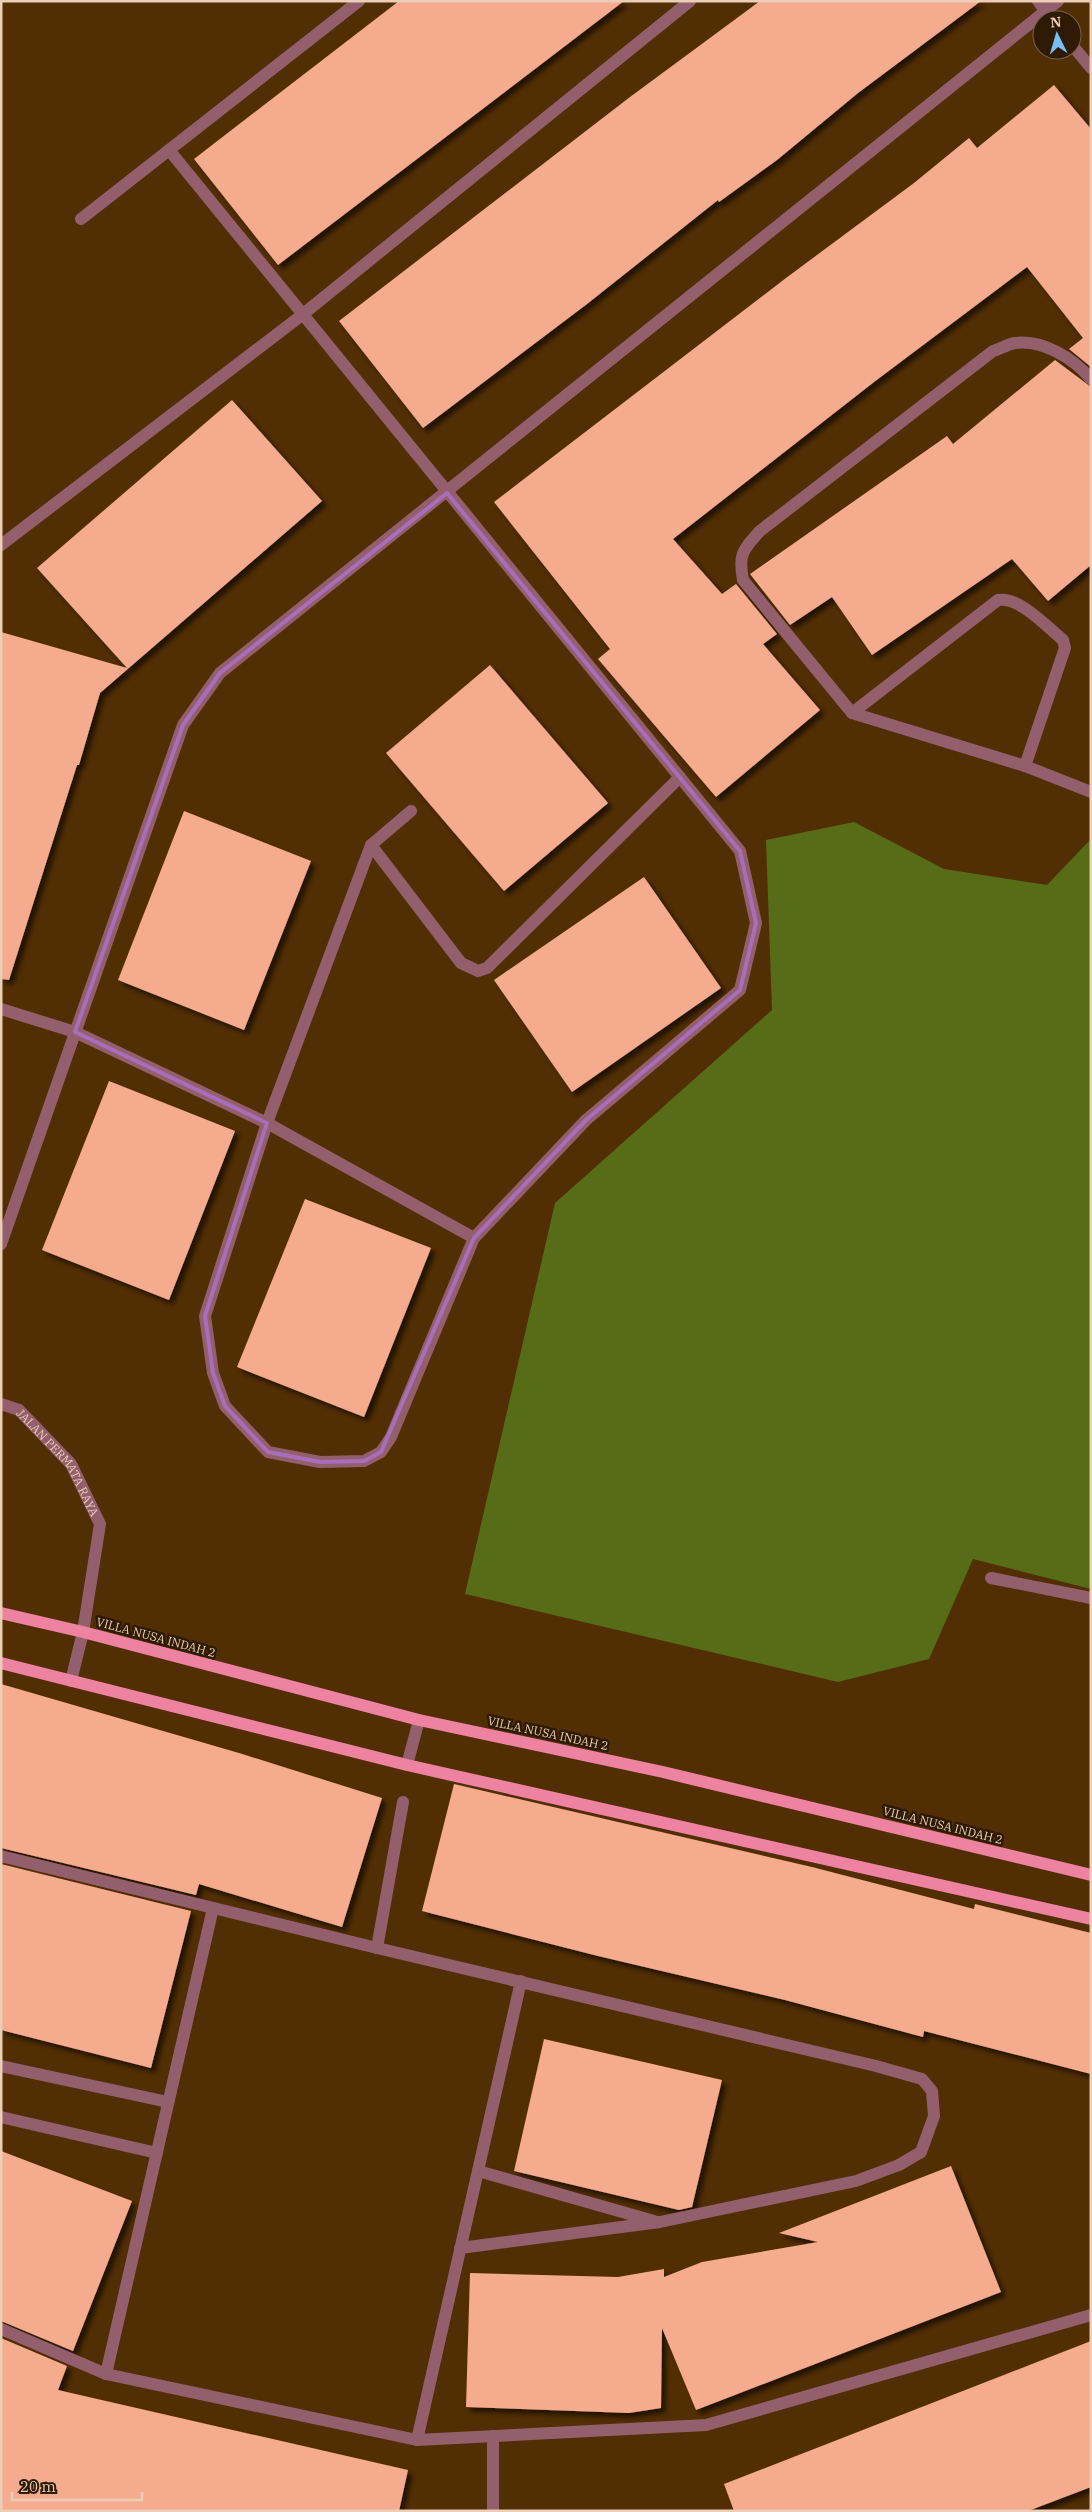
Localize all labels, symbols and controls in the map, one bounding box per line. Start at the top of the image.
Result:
north arrow [1032,10,1082,60]
text: N [1050,13,1062,31]
street label: JALAN PERMATA RAYA [14,1405,103,1519]
street label: VILLA NUSA INDAH 2 [95,1614,217,1660]
street label: VILLA NUSA INDAH 2 [486,1713,610,1753]
street label: VILLA NUSA INDAH 2 [882,1803,1004,1847]
scale bar [12,2470,142,2502]
text: 20 m [20,2477,56,2496]

